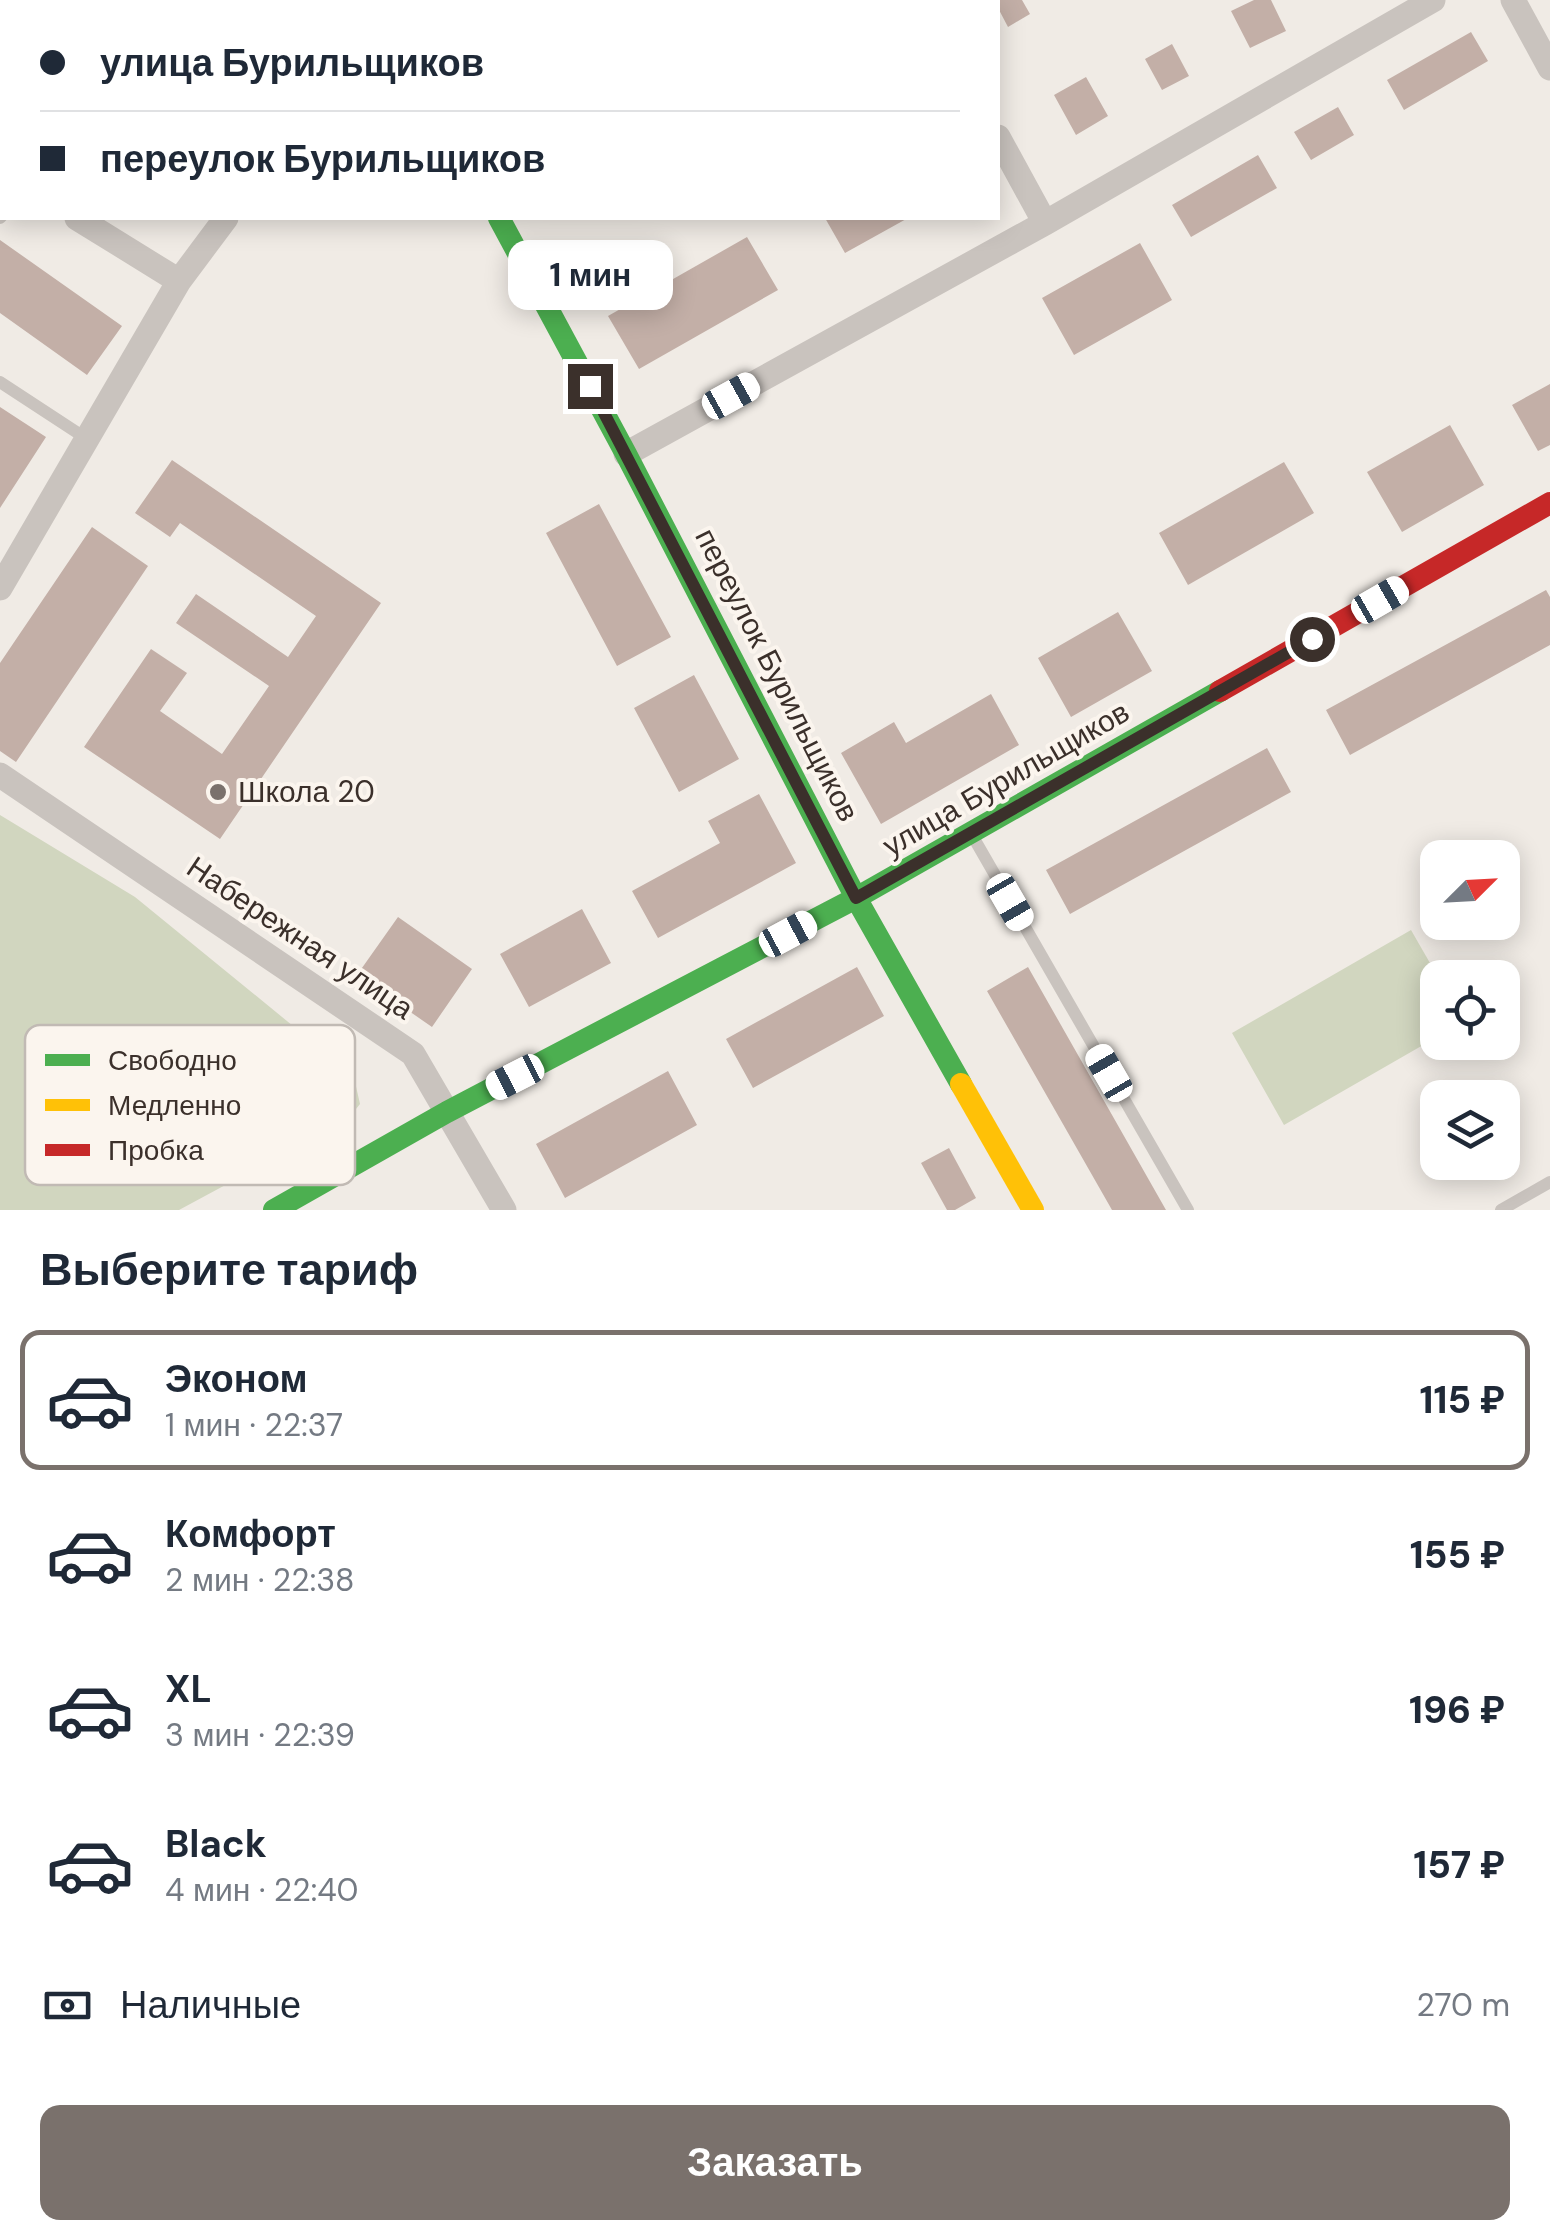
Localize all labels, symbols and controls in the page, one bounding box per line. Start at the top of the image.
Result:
text: улица Бурильщиков [100,38,484,88]
text: переулок Бурильщиков [100,134,545,184]
callout: 1 мин [508,241,672,311]
text: 1 мин [550,254,631,296]
route end [568,364,613,409]
car [697,368,765,424]
street label: переулок Бурильщиков [687,522,868,828]
car [1347,572,1413,628]
route start [1290,617,1335,662]
street label: улица Бурильщиков [876,692,1136,865]
place label: Школа 20 [238,772,375,811]
marker: Школа 20 [207,781,229,803]
north arrow [1420,840,1520,940]
map controls [1420,840,1520,1180]
street label: Набережная улица [180,847,421,1028]
car [982,869,1038,935]
car [754,907,822,961]
button: locate [1420,960,1520,1060]
legend [25,1025,355,1185]
car [1081,1040,1137,1106]
text: Свободно [108,1042,237,1079]
car [481,1050,549,1104]
button: layers [1420,1080,1520,1180]
text: Медленно [108,1087,241,1124]
text: Пробка [108,1132,204,1169]
text: Выберите тариф [40,1240,418,1299]
text: Эконом [165,1354,308,1404]
icon: car [45,1355,135,1445]
text: 115 ₽ [1419,1375,1505,1425]
text: 1 мин · 22:37 [165,1404,343,1446]
text: Комфорт [165,1509,336,1559]
icon: car [45,1510,135,1600]
text: 155 ₽ [1410,1530,1505,1580]
text: 2 мин · 22:38 [165,1559,355,1601]
text: XL [165,1664,212,1714]
icon: car [45,1665,135,1755]
text: 196 ₽ [1409,1685,1505,1735]
text: 3 мин · 22:39 [165,1714,355,1756]
text: Black [165,1819,267,1869]
icon: car [45,1820,135,1910]
text: 157 ₽ [1413,1840,1505,1890]
text: 4 мин · 22:40 [165,1869,358,1911]
icon: cash [40,1978,95,2033]
text: Наличные [120,1980,301,2030]
text: 270 m [1417,1984,1510,2026]
button: Заказать [40,2105,1510,2220]

